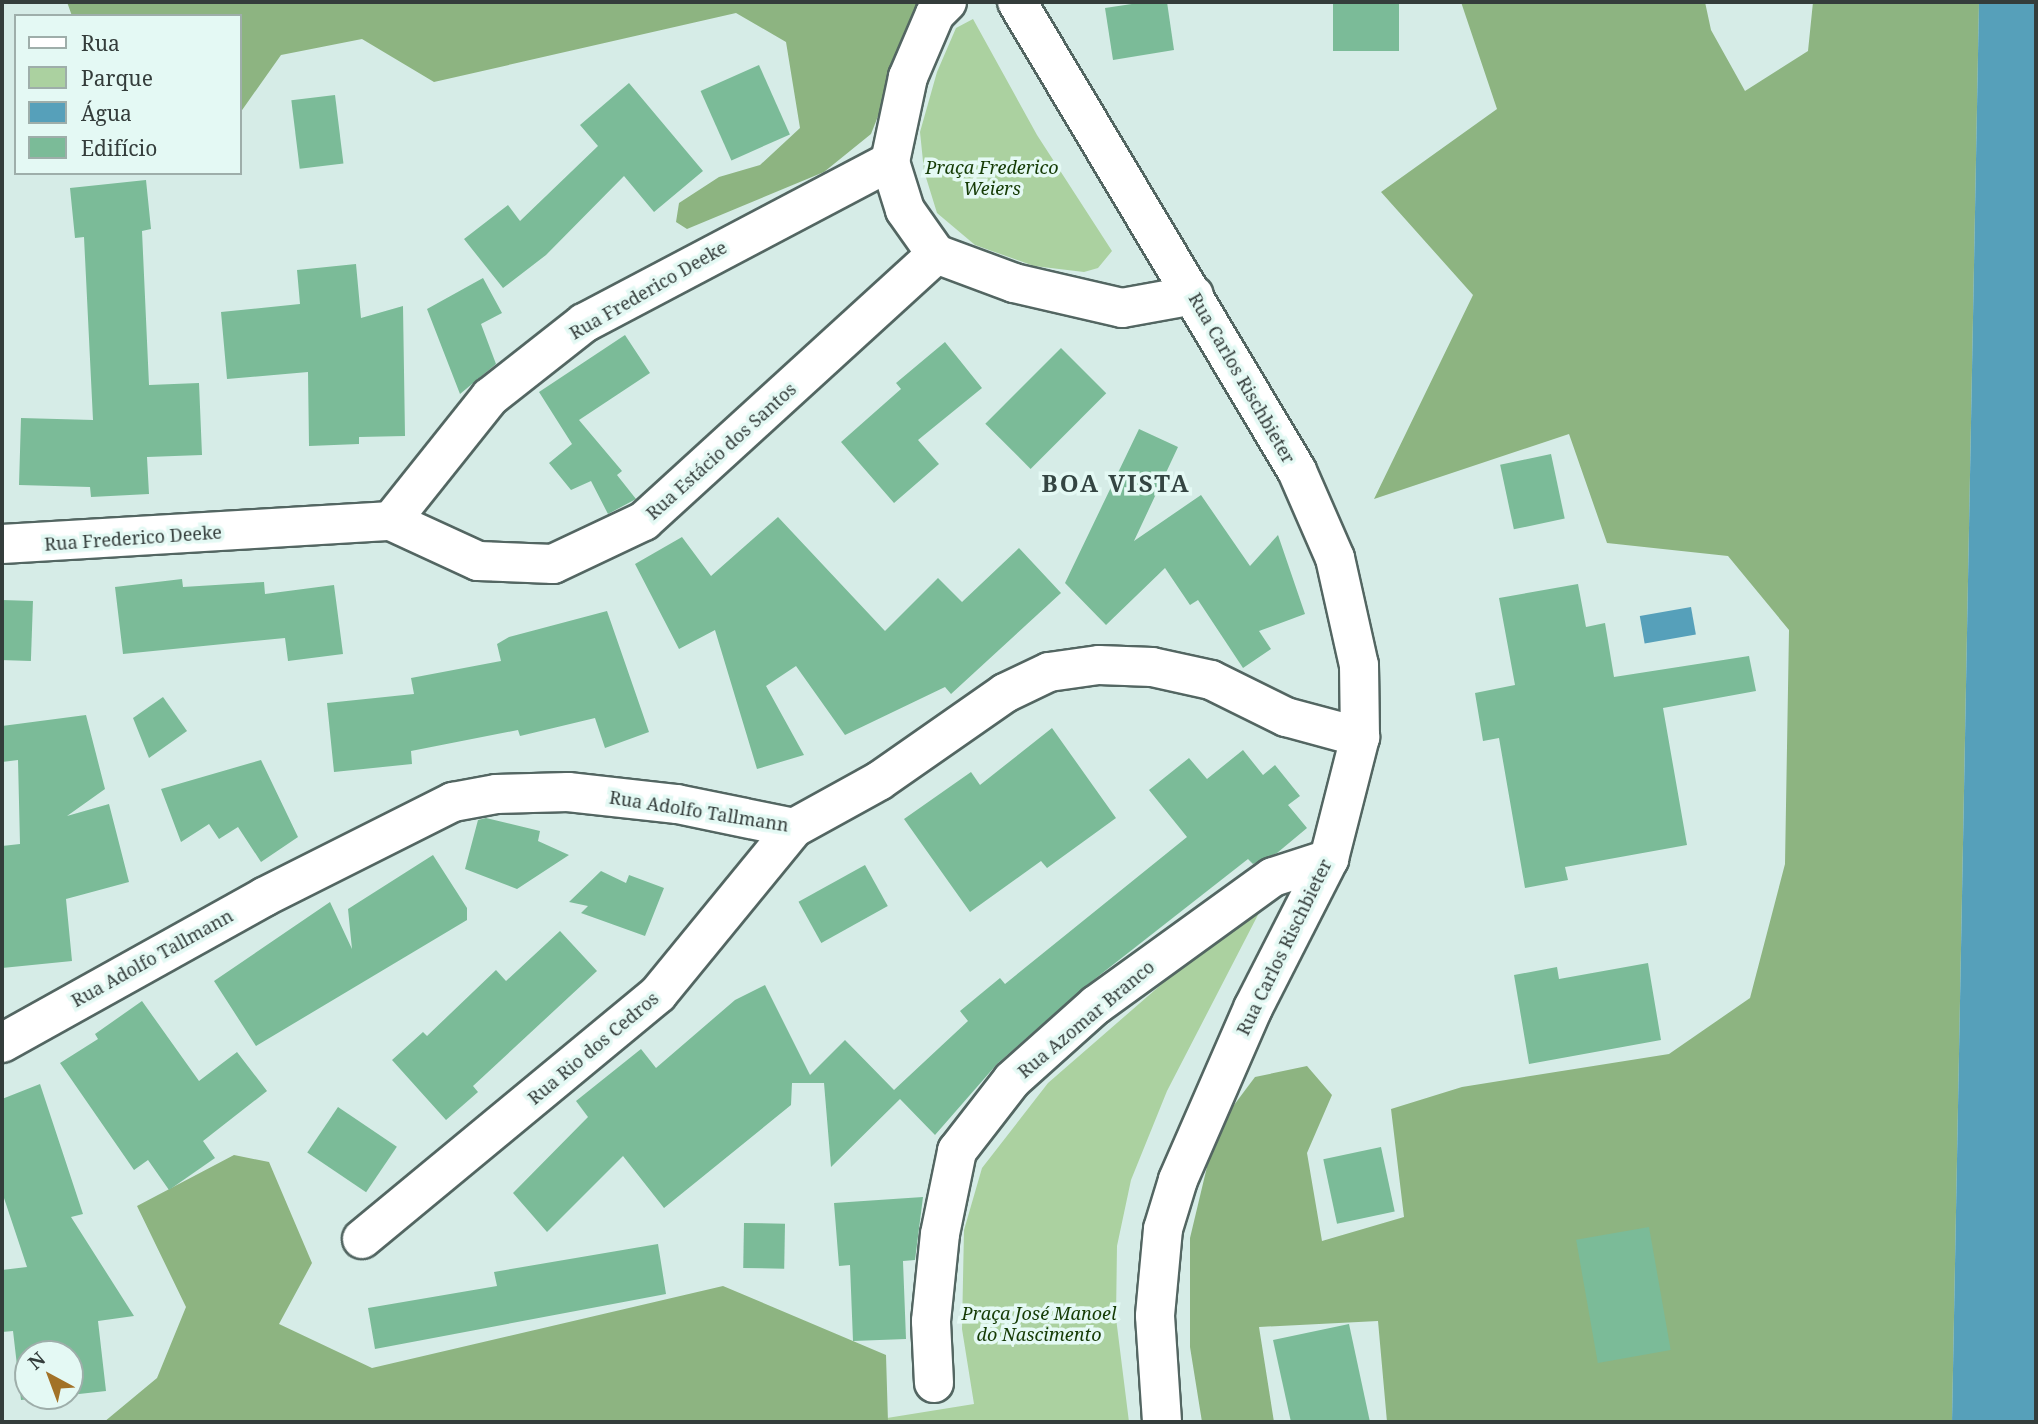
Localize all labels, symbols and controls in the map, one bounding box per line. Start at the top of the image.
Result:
legend [14,14,242,175]
text: Rua [81,29,120,57]
text: Parque [81,64,153,92]
text: Água [81,99,132,127]
text: Edifício [81,134,157,162]
park label: Praça Frederico Weiers [925,157,1059,200]
street label: Rua Frederico Deeke [566,236,730,344]
street label: Rua Carlos Rischbieter [1184,289,1300,467]
street label: Rua Estácio dos Santos [642,378,800,524]
district label: BOA VISTA [1043,469,1189,497]
street label: Rua Frederico Deeke [44,521,222,555]
street label: Rua Adolfo Tallmann [608,786,790,836]
street label: Rua Carlos Rischbieter [1232,855,1336,1039]
street label: Rua Adolfo Tallmann [67,905,237,1011]
street label: Rua Azomar Branco [1013,956,1159,1082]
street label: Rua Rio dos Cedros [523,987,663,1109]
park label: Praça José Manoel do Nascimento [962,1303,1116,1346]
north arrow [14,1340,84,1410]
text: N [22,1346,51,1375]

